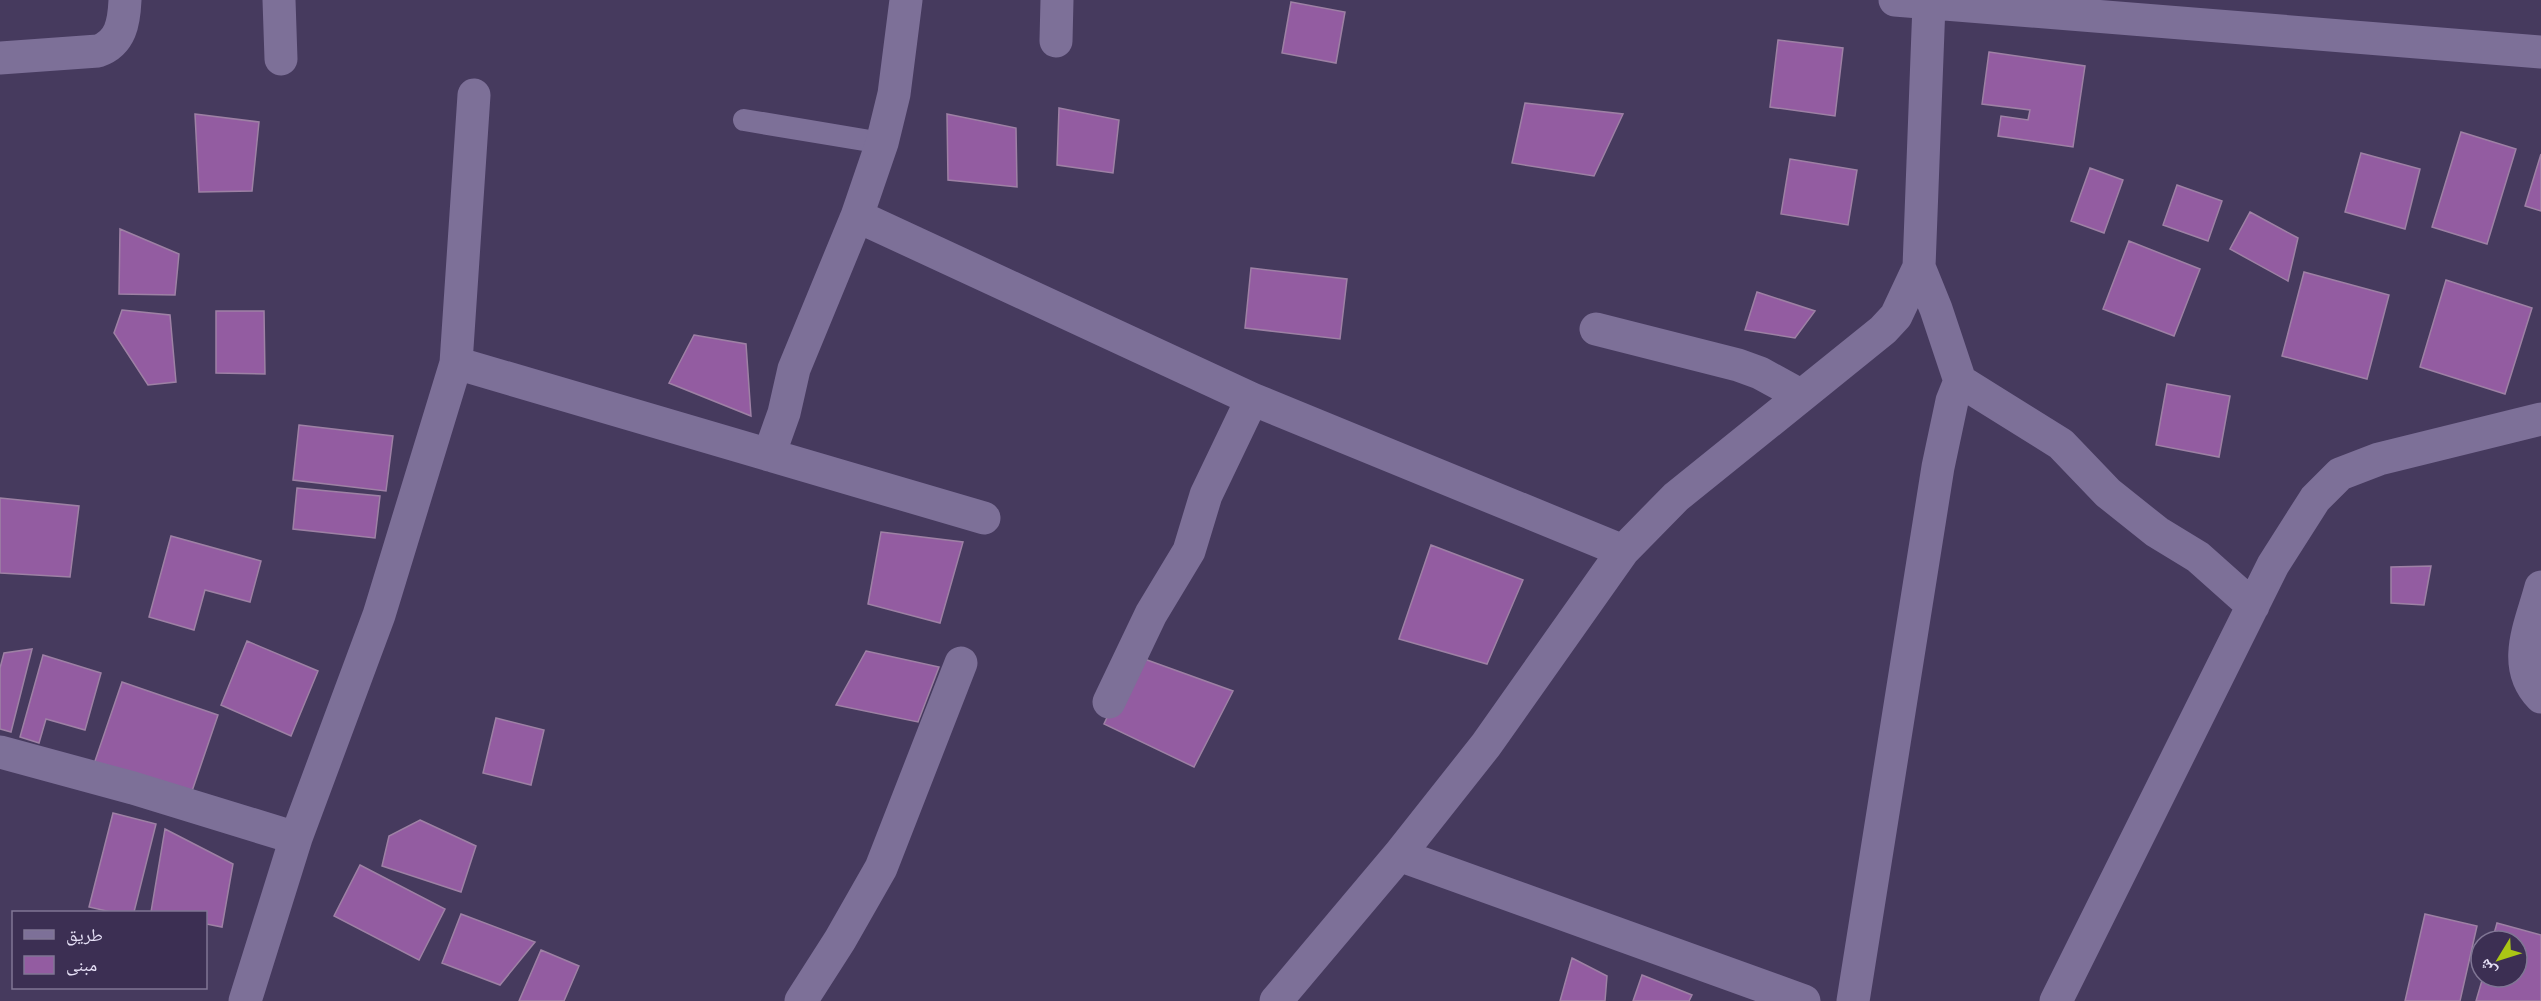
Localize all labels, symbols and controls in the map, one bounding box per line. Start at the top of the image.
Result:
legend [12,911,207,989]
text: طريق [66,922,103,947]
north arrow [2469,929,2529,989]
text: مبنى [66,952,97,977]
text: ش [2473,954,2502,982]

